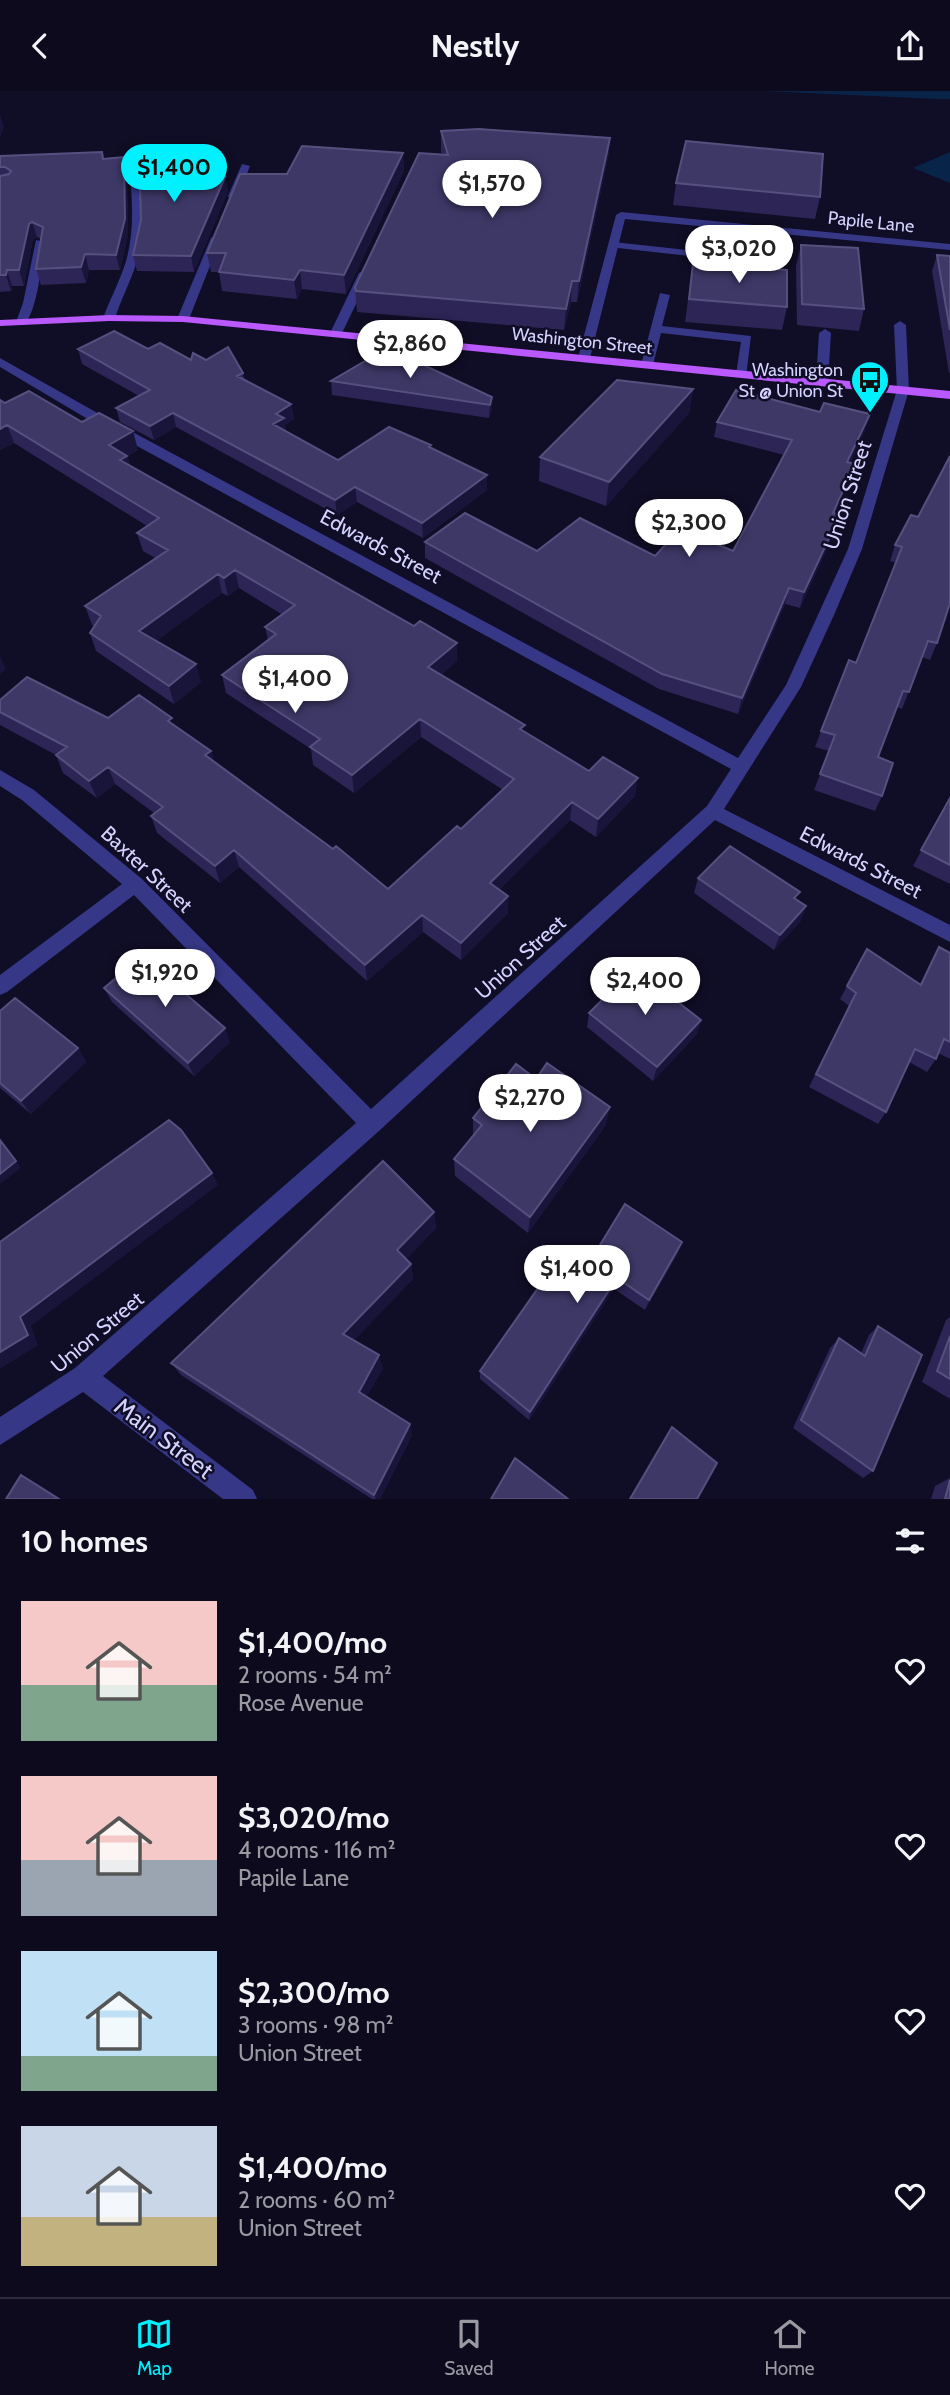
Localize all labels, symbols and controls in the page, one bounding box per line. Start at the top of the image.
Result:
text: Nestly [431,26,519,65]
icon: back [21,27,59,65]
icon: share [891,27,929,65]
pin: $1,400 [117,145,231,204]
text: $1,400 [137,153,211,181]
pin: $1,570 [435,160,549,220]
text: $1,570 [458,169,526,197]
street label: Papile Lane [827,207,915,237]
pin: $3,020 [682,225,796,285]
text: $3,020 [701,234,777,262]
pin: $2,860 [353,321,467,380]
street label: Washington Street [511,323,653,359]
text: $2,860 [373,329,447,357]
place label: Washington St @ Union St [739,359,843,402]
bus stop icon: Washington St @ Union St [849,359,891,414]
street label: Union Street [818,437,876,553]
pin: $2,300 [632,499,746,559]
street label: Edwards Street [316,504,446,588]
text: $2,300 [651,508,727,536]
pin: $1,400 [238,655,352,715]
text: $1,400 [258,664,332,692]
street label: Baxter Street [96,820,198,918]
street label: Edwards Street [796,821,926,903]
street label: Union Street [470,910,570,1004]
pin: $1,920 [108,949,222,1009]
pin: $2,400 [588,957,702,1017]
text: $1,920 [131,958,199,986]
text: $2,400 [606,966,684,994]
pin: $2,270 [473,1075,587,1134]
text: $2,270 [495,1083,565,1111]
pin: $1,400 [520,1245,634,1305]
text: $1,400 [540,1254,614,1282]
street label: Union Street [46,1286,148,1378]
street label: Main Street [109,1391,219,1485]
icon: filters [891,1522,929,1560]
text: 10 homes [21,1523,148,1560]
text: $1,400/mo [238,1624,387,1661]
icon: home [77,1629,161,1713]
icon: heart [891,1652,929,1690]
text: 2 rooms · 54 m² [238,1661,392,1689]
text: Rose Avenue [238,1689,364,1717]
text: $3,020/mo [238,1799,389,1836]
icon: home [77,1804,161,1888]
icon: heart [891,1827,929,1865]
text: 4 rooms · 116 m² [238,1836,395,1864]
text: Papile Lane [238,1864,349,1892]
text: $2,300/mo [238,1974,390,2011]
icon: home [77,1979,161,2063]
icon: heart [891,2002,929,2040]
text: 3 rooms · 98 m² [238,2011,393,2039]
text: Union Street [238,2039,362,2067]
text: $1,400/mo [238,2149,387,2186]
icon: home [77,2154,161,2238]
icon: heart [891,2177,929,2215]
text: 2 rooms · 60 m² [238,2186,395,2214]
text: Union Street [238,2214,362,2242]
tab: Map [135,2315,173,2380]
tab: Saved [444,2315,494,2380]
tab: Home [765,2315,815,2380]

